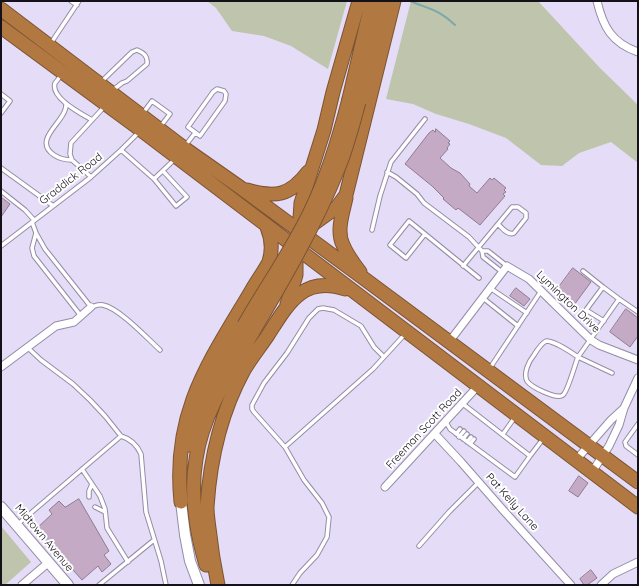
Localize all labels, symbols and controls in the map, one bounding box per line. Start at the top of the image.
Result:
street label: Graddick Road [37,150,105,208]
street label: Lymington Drive [533,268,603,336]
street label: Freeman Scott Road [383,386,465,472]
street label: Pat Kelly Lane [483,471,541,533]
street label: Midtown Avenue [12,502,76,574]

